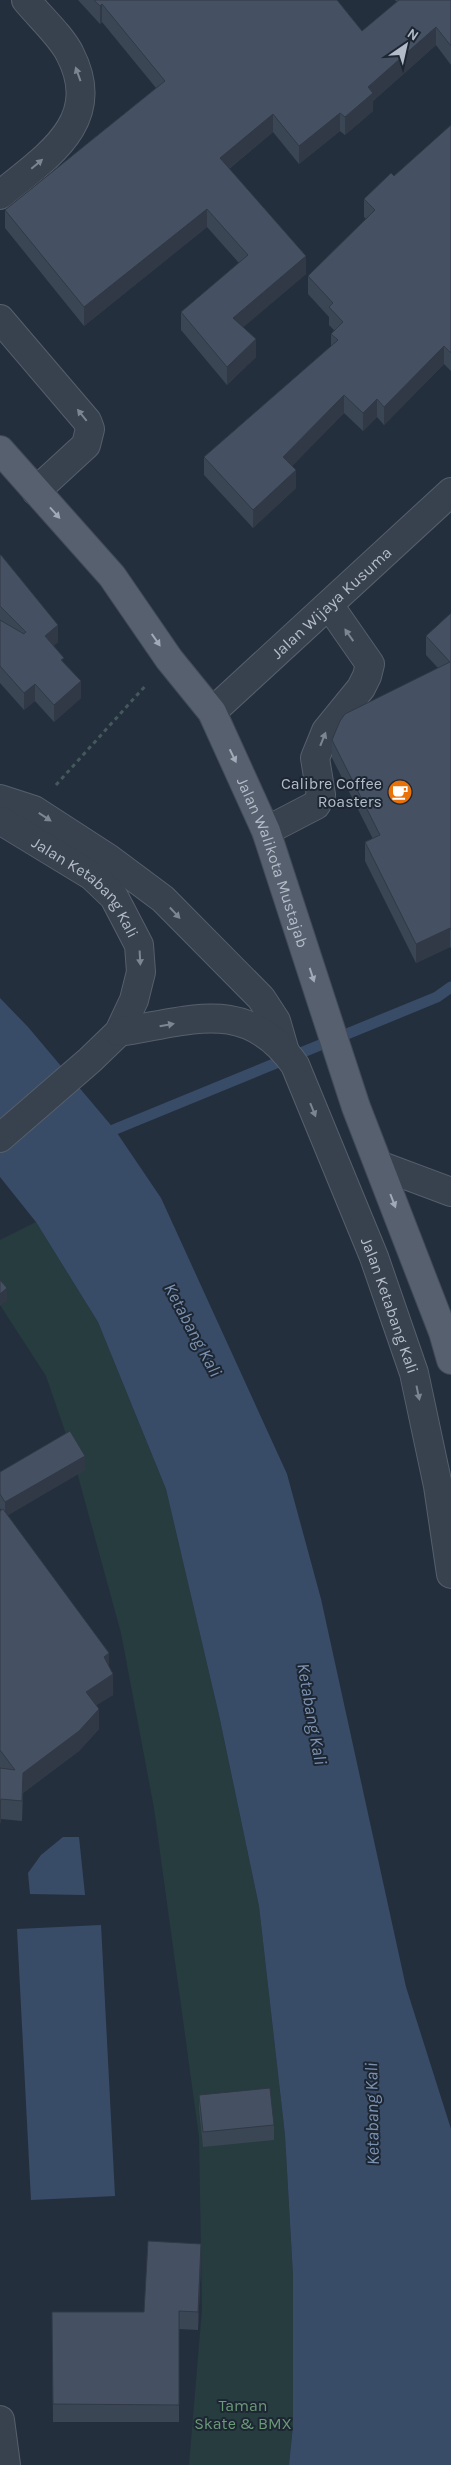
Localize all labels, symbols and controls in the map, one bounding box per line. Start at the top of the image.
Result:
north arrow [381,20,431,70]
text: N [404,25,422,44]
one-way arrow [74,67,81,82]
one-way arrow [31,159,44,170]
one-way arrow [77,409,88,422]
one-way arrow [49,506,61,518]
street label: Jalan Wijaya Kusuma [267,542,395,662]
one-way arrow [344,628,354,641]
one-way arrow [151,633,161,646]
one-way arrow [319,732,327,746]
one-way arrow [230,749,238,763]
street label: Jalan Walikota Mustajab [233,774,313,950]
place label: Calibre Coffee Roasters [281,774,382,811]
cafe icon: Calibre Coffee Roasters [387,779,413,805]
one-way arrow [38,812,52,822]
street label: Jalan Ketabang Kali [29,832,143,941]
one-way arrow [169,907,181,919]
one-way arrow [137,951,145,967]
one-way arrow [309,967,317,982]
one-way arrow [159,1020,175,1028]
one-way arrow [310,1103,318,1117]
one-way arrow [389,1194,397,1209]
street label: Jalan Ketabang Kali [357,1234,423,1376]
water label: Ketabang Kali [159,1279,227,1381]
one-way arrow [414,1386,422,1401]
water label: Ketabang Kali [292,1661,332,1767]
water label: Ketabang Kali [360,2062,384,2166]
park label: Taman Skate & BMX [194,2396,292,2433]

